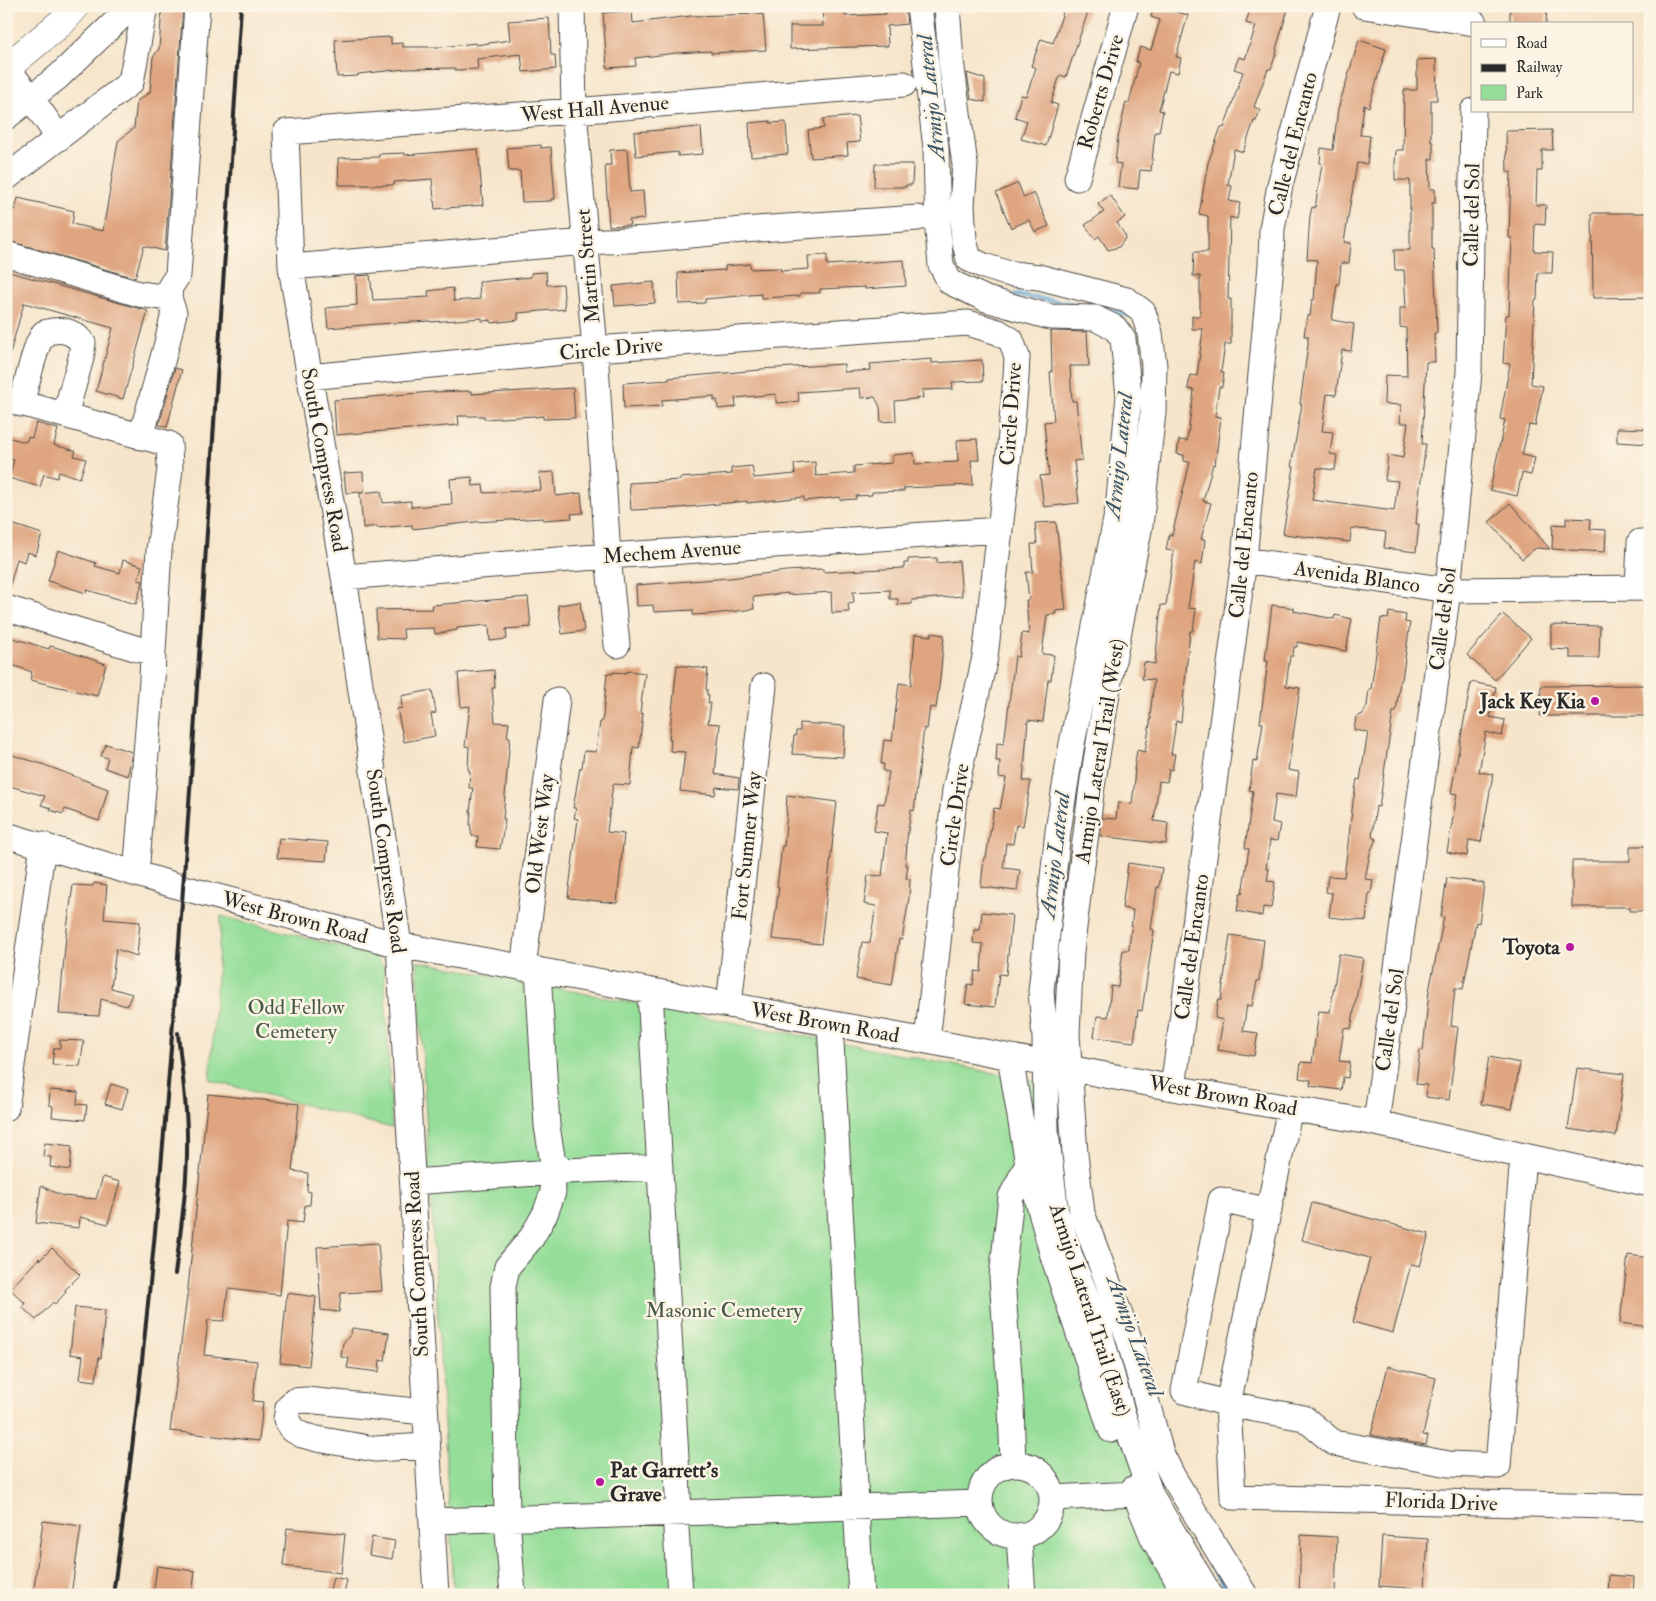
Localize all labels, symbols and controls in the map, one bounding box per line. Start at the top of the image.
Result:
legend [1471,22,1634,112]
street label: Roberts Drive [1072,31,1130,153]
water label: Armijo Lateral [910,32,952,164]
text: Road [1516,34,1548,53]
text: Railway [1516,58,1563,77]
street label: Calle del Encanto [1262,69,1324,219]
text: Park [1516,84,1543,103]
street label: West Hall Avenue [519,89,670,129]
street label: Calle del Sol [1458,162,1486,267]
street label: Martin Street [570,207,606,324]
street label: Circle Drive [558,331,664,367]
street label: Circle Drive [994,361,1028,467]
street label: South Compress Road [295,366,354,555]
water label: Armijo Lateral [1098,390,1140,522]
street label: Calle del Encanto [1223,470,1265,620]
street label: Mechem Avenue [602,534,742,570]
street label: Avenida Blanco [1291,555,1422,599]
street label: Calle del Sol [1423,565,1463,672]
street label: Armijo Lateral Trail (West) [1069,637,1131,866]
place label: Jack Key Kia [1479,688,1586,715]
marker: Jack Key Kia [1589,695,1601,707]
street label: Circle Drive [934,762,976,868]
street label: South Compress Road [360,767,412,956]
street label: Fort Sumner Way [726,769,768,922]
street label: Old West Way [519,772,561,896]
water label: Armijo Lateral [1033,789,1077,921]
street label: Calle del Encanto [1168,872,1216,1022]
street label: West Brown Road [218,885,372,951]
place label: Toyota [1501,934,1561,961]
marker: Toyota [1564,941,1576,953]
street label: Calle del Sol [1369,966,1411,1073]
park label: Odd Fellow Cemetery [247,994,346,1045]
street label: West Brown Road [748,996,902,1049]
street label: West Brown Road [1146,1069,1300,1122]
street label: South Compress Road [399,1170,435,1358]
street label: Armijo Lateral Trail (East) [1044,1200,1136,1420]
water label: Armijo Lateral [1101,1272,1169,1400]
park label: Masonic Cemetery [645,1297,803,1324]
place label: Pat Garrett's Grave [610,1457,718,1508]
marker: Pat Garrett's Grave [594,1476,606,1488]
street label: Florida Drive [1384,1487,1498,1517]

